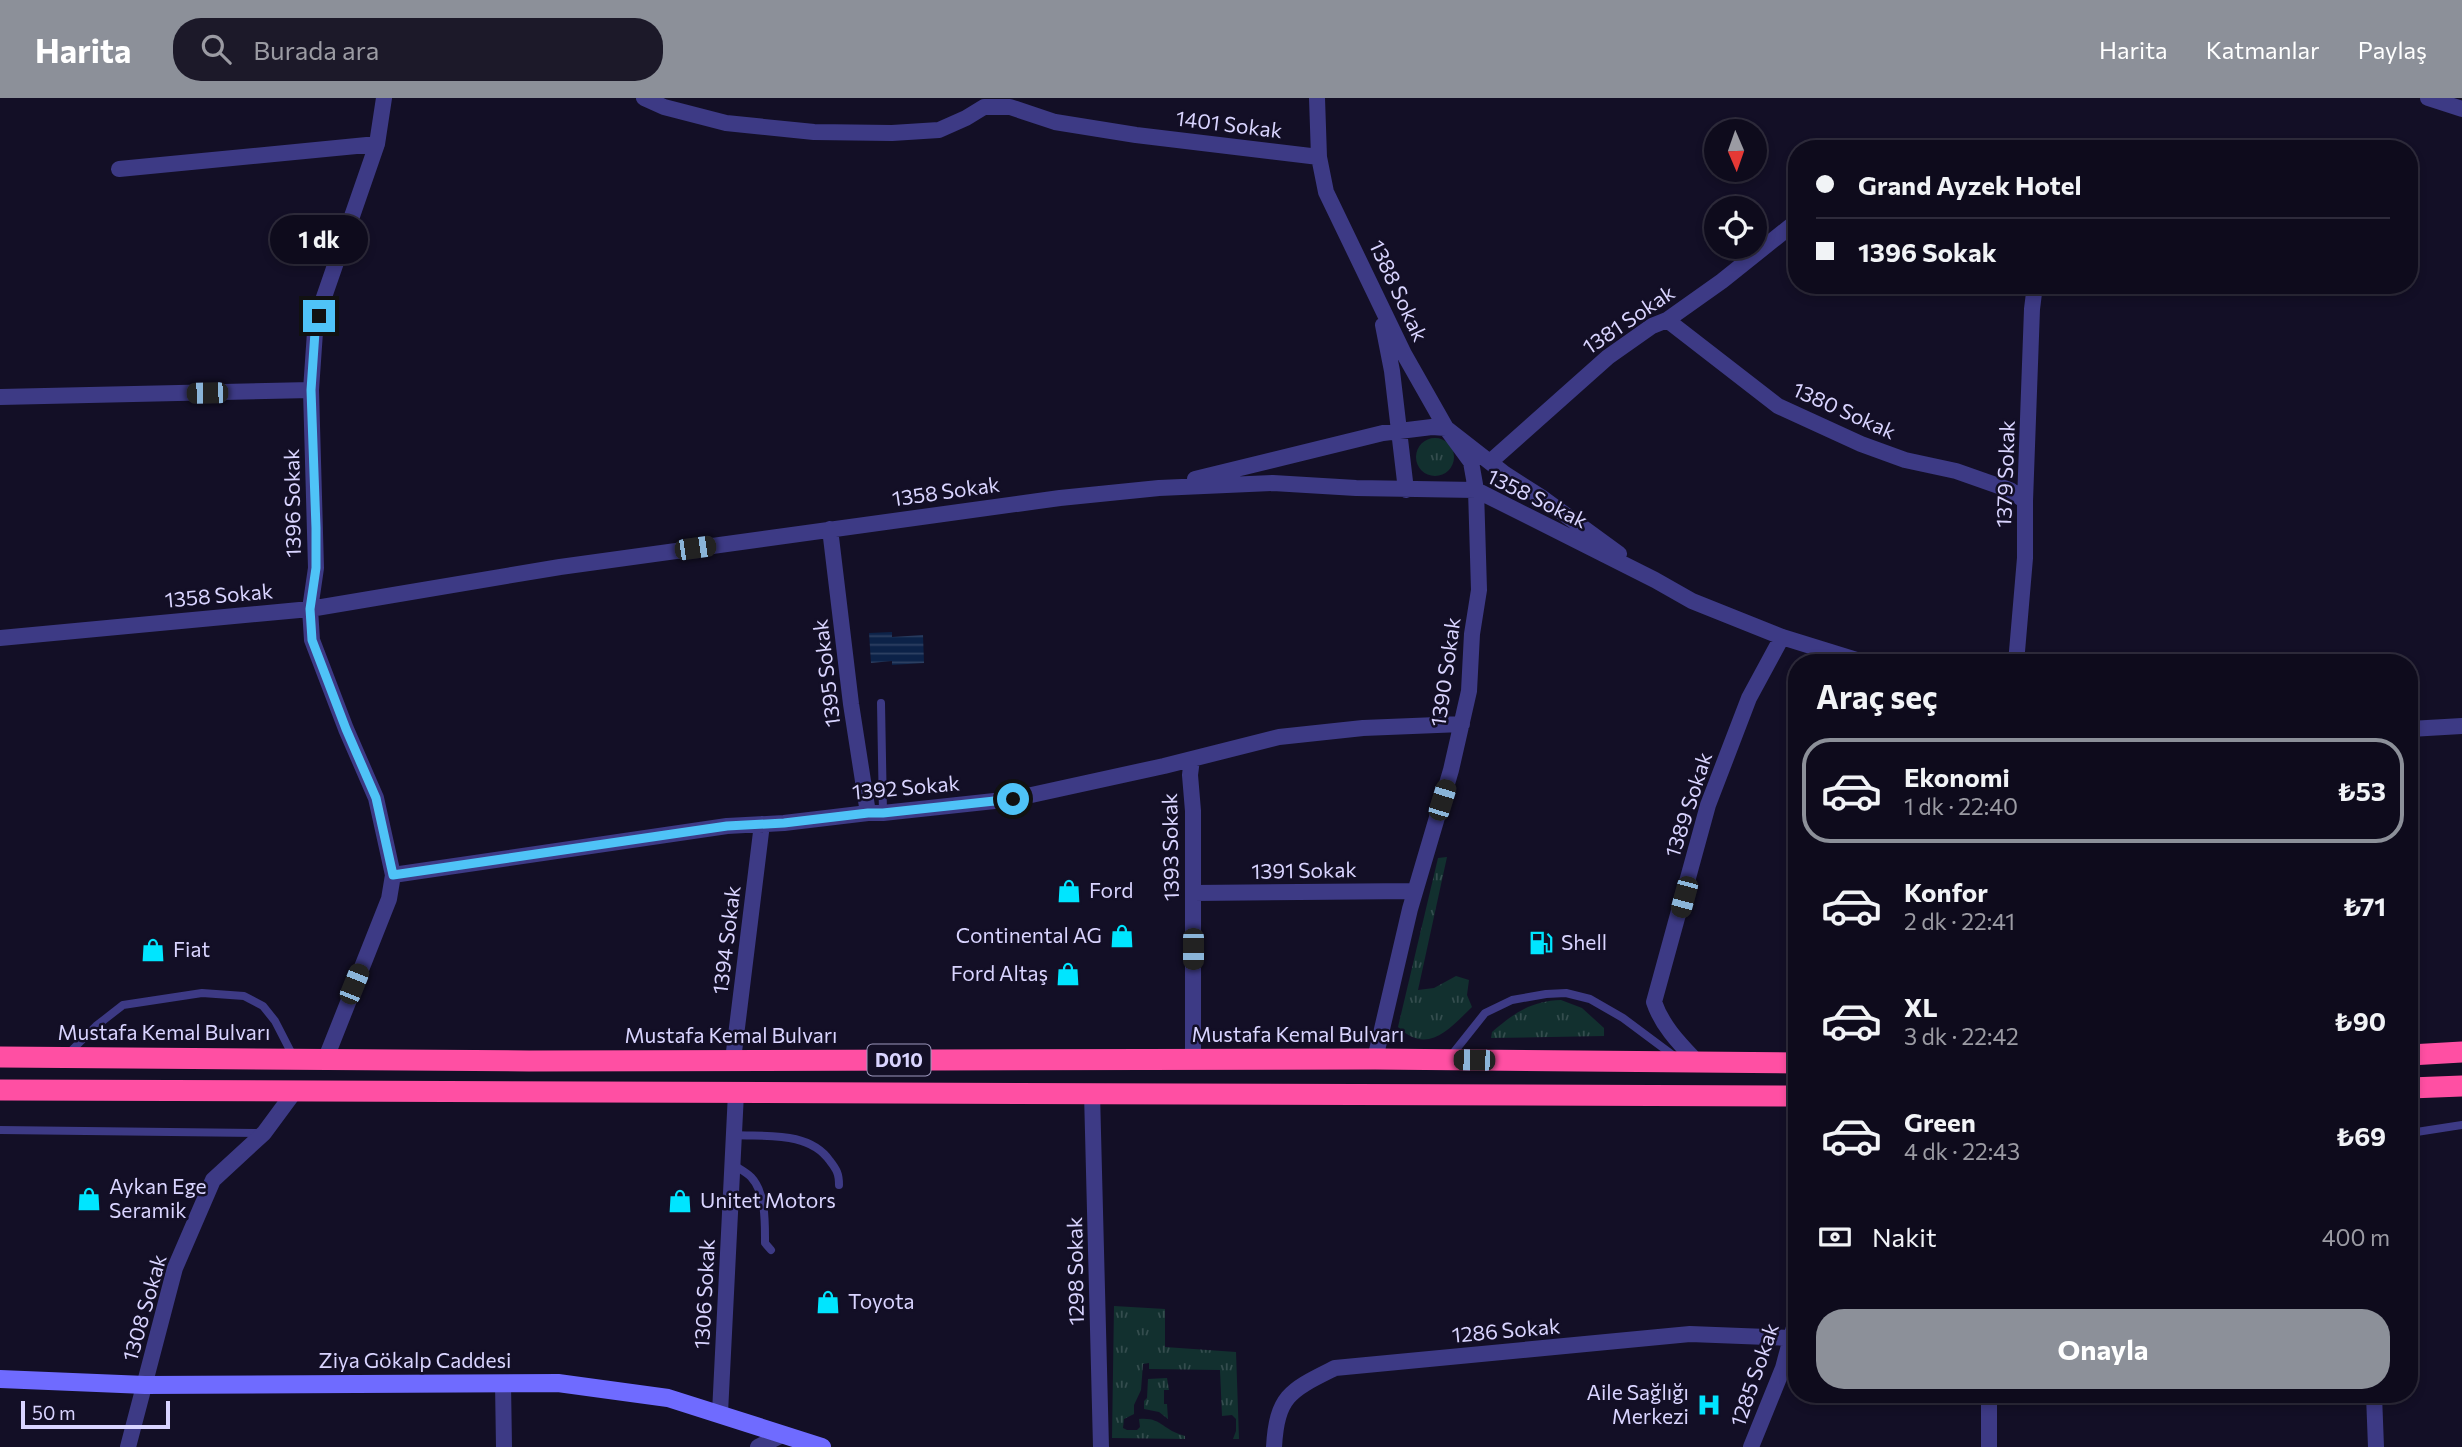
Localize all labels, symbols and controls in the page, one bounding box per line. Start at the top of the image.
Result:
search box [173,18,663,81]
text: Harita [35,29,131,70]
icon: search [197,30,235,68]
text: Burada ara [253,34,379,65]
text: Harita [2099,35,2168,64]
text: Katmanlar [2206,35,2320,64]
text: Paylaş [2358,35,2427,64]
street label: 1401 Sokak [1175,105,1284,142]
north arrow [1704,119,1768,182]
map controls [1704,119,1767,259]
text: Grand Ayzek Hotel [1858,169,2082,200]
button: locate [1704,196,1767,259]
callout: 1 dk [270,214,368,264]
text: 1 dk [298,225,340,253]
street label: 1388 Sokak [1365,236,1434,345]
text: 1396 Sokak [1858,236,1997,267]
street label: 1381 Sokak [1578,279,1679,359]
route end [303,300,335,332]
street label: 1380 Sokak [1789,376,1900,443]
car [186,382,229,404]
street label: 1379 Sokak [1990,420,2019,528]
street label: 1396 Sokak [278,448,305,558]
street label: 1358 Sokak [1483,463,1592,533]
street label: 1358 Sokak [890,471,1001,510]
car [673,535,718,561]
street label: 1358 Sokak [164,577,274,612]
street label: 1390 Sokak [1424,616,1465,728]
street label: 1395 Sokak [806,618,845,729]
text: Araç seç [1816,676,1938,716]
street label: 1389 Sokak [1659,749,1716,860]
icon: car [1820,759,1883,822]
text: Ekonomi [1904,761,2010,792]
street label: 1392 Sokak [851,769,961,804]
text: ₺53 [2337,775,2386,806]
car [1426,777,1459,823]
route start [997,783,1029,815]
text: 1 dk · 22:40 [1904,792,2018,820]
street label: 1393 Sokak [1156,793,1183,901]
street label: 1391 Sokak [1251,856,1357,883]
car [1669,874,1700,920]
icon: car [1820,874,1883,937]
text: Konfor [1904,876,1988,907]
shop icon: Ford [1055,877,1083,905]
place label: Ford [1089,877,1133,902]
street label: 1394 Sokak [706,884,745,995]
text: ₺71 [2343,890,2386,921]
text: 2 dk · 22:41 [1904,907,2015,935]
place label: Continental AG [956,922,1102,947]
shop icon: Continental AG [1108,922,1136,950]
car [1183,928,1204,970]
fuel station icon: Shell [1527,929,1555,957]
place label: Shell [1561,929,1607,954]
shop icon: Fiat [139,936,167,964]
place label: Fiat [173,936,210,961]
place label: Ford Altaş [951,960,1048,985]
shop icon: Ford Altaş [1054,960,1082,988]
car [337,961,372,1007]
icon: car [1820,989,1883,1052]
text: XL [1904,991,1938,1022]
text: ₺90 [2334,1005,2386,1036]
street label: Mustafa Kemal Bulvarı [58,1019,271,1044]
street label: Mustafa Kemal Bulvarı [1192,1021,1405,1046]
street label: Mustafa Kemal Bulvarı [625,1022,838,1047]
text: 3 dk · 22:42 [1904,1022,2019,1050]
road number: D010 [867,1044,930,1076]
car [1453,1049,1496,1071]
icon: car [1820,1104,1883,1167]
text: Green [1904,1106,1976,1137]
text: ₺69 [2336,1120,2386,1151]
text: 4 dk · 22:43 [1904,1137,2020,1165]
place label: Aykan Ege Seramik [109,1173,207,1222]
shop icon: Aykan Ege Seramik [75,1185,103,1213]
shop icon: Unitet Motors [666,1187,694,1215]
place label: Unitet Motors [700,1187,836,1212]
street label: 1298 Sokak [1061,1216,1088,1326]
icon: cash [1816,1218,1854,1256]
text: Nakit [1872,1221,1937,1252]
text: 400 m [2322,1223,2390,1251]
street label: 1306 Sokak [688,1238,719,1350]
street label: 1308 Sokak [116,1251,171,1364]
shop icon: Toyota [814,1288,842,1316]
place label: Toyota [848,1288,915,1313]
button: Onayla [1816,1309,2390,1389]
street label: 1286 Sokak [1451,1312,1561,1347]
street label: 1285 Sokak [1724,1319,1783,1430]
street label: Ziya Gökalp Caddesi [319,1347,511,1372]
place label: Aile Sağlığı Merkezi [1586,1379,1689,1428]
hospital icon: Aile Sağlığı Merkezi [1695,1391,1723,1419]
scale bar [21,1398,170,1430]
text: 50 m [32,1401,76,1424]

